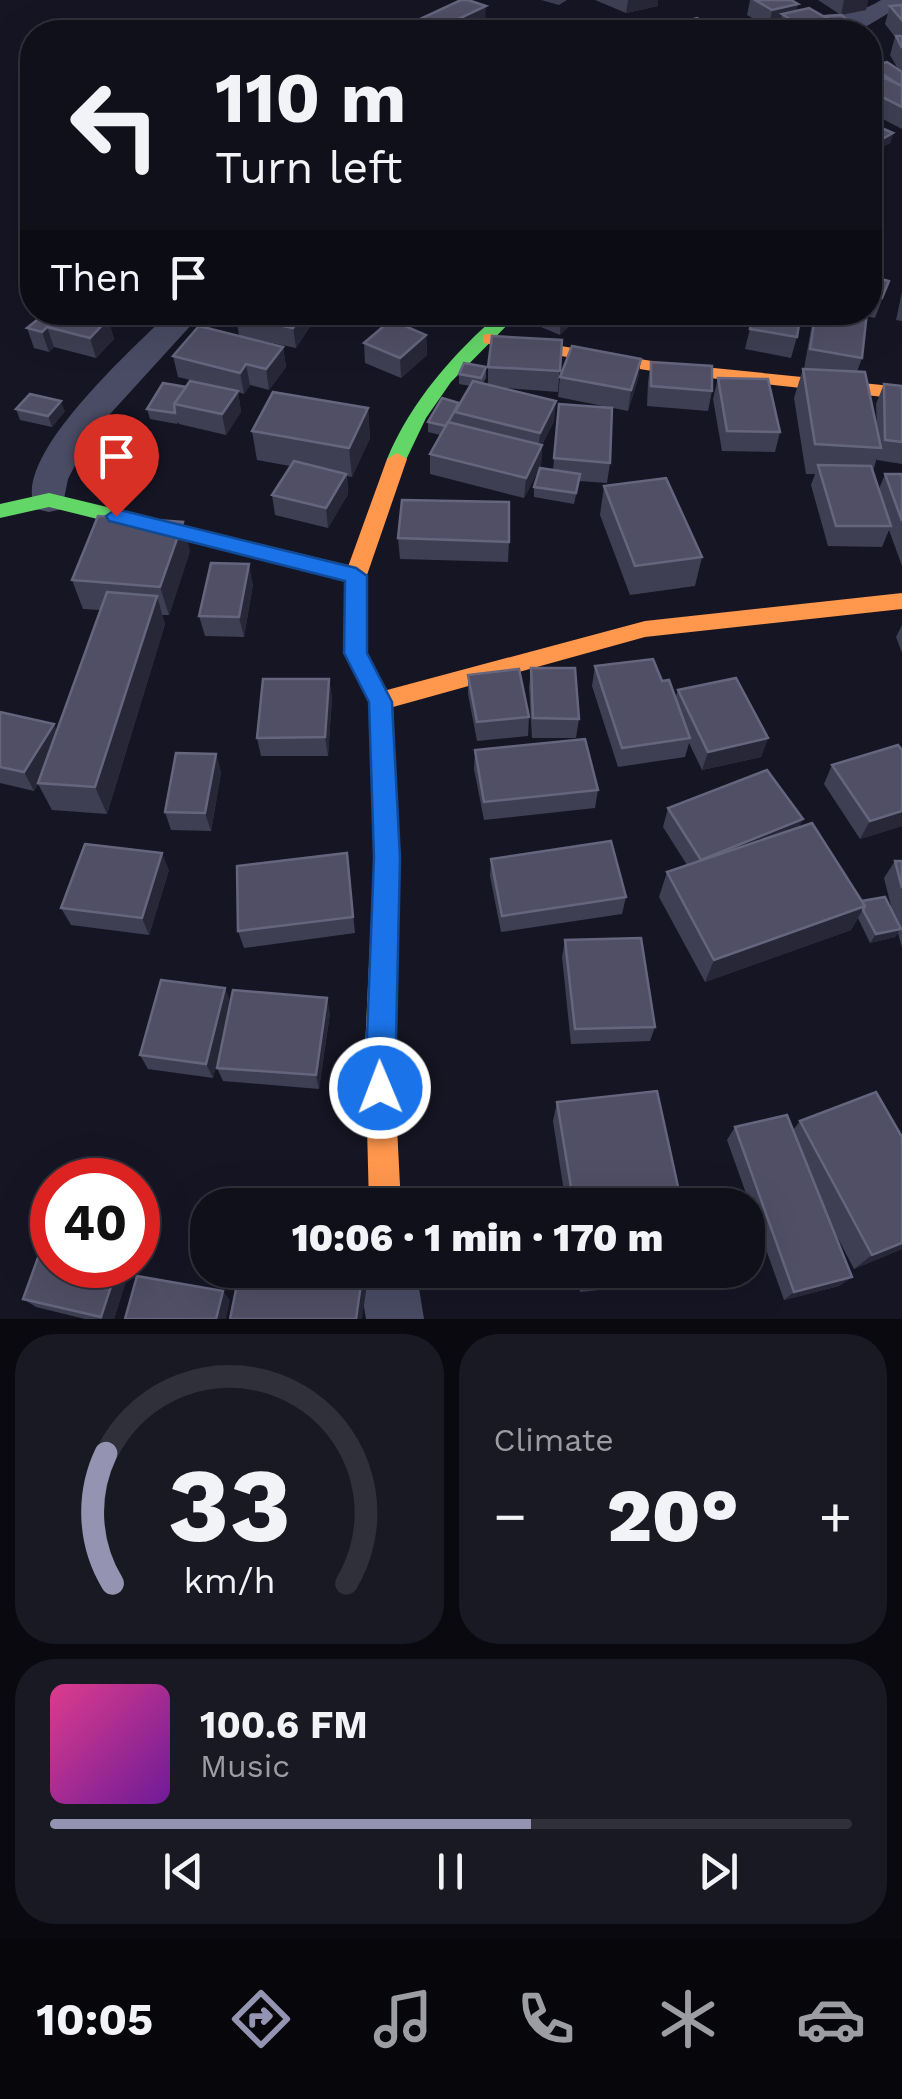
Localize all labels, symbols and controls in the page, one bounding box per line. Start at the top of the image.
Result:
text: 110 m [215,57,406,139]
icon: left [50,60,180,190]
text: Turn left [215,141,402,194]
icon: arrive [161,250,216,305]
text: Then [50,256,141,300]
pin [74,414,159,517]
icon: arrive [89,429,144,484]
position arrow [328,1036,432,1140]
speed limit sign: 40 [30,1158,160,1288]
text: 10:06 · 1 min · 170 m [292,1216,663,1260]
text: Climate [494,1421,614,1459]
text: 33 [168,1444,291,1566]
text: 20° [607,1471,739,1559]
text: − [494,1484,527,1548]
text: + [819,1484,852,1548]
text: km/h [183,1560,275,1602]
text: 100.6 FM [200,1703,368,1747]
text: Music [200,1747,290,1785]
icon: previous [156,1844,211,1899]
icon: pause [423,1844,478,1899]
icon: next [691,1844,746,1899]
icon: directions [226,1984,296,2054]
icon: music [368,1984,438,2054]
icon: phone [511,1984,581,2054]
icon: climate [653,1984,723,2054]
icon: car [796,1984,866,2054]
text: 10:05 [36,1993,153,2046]

